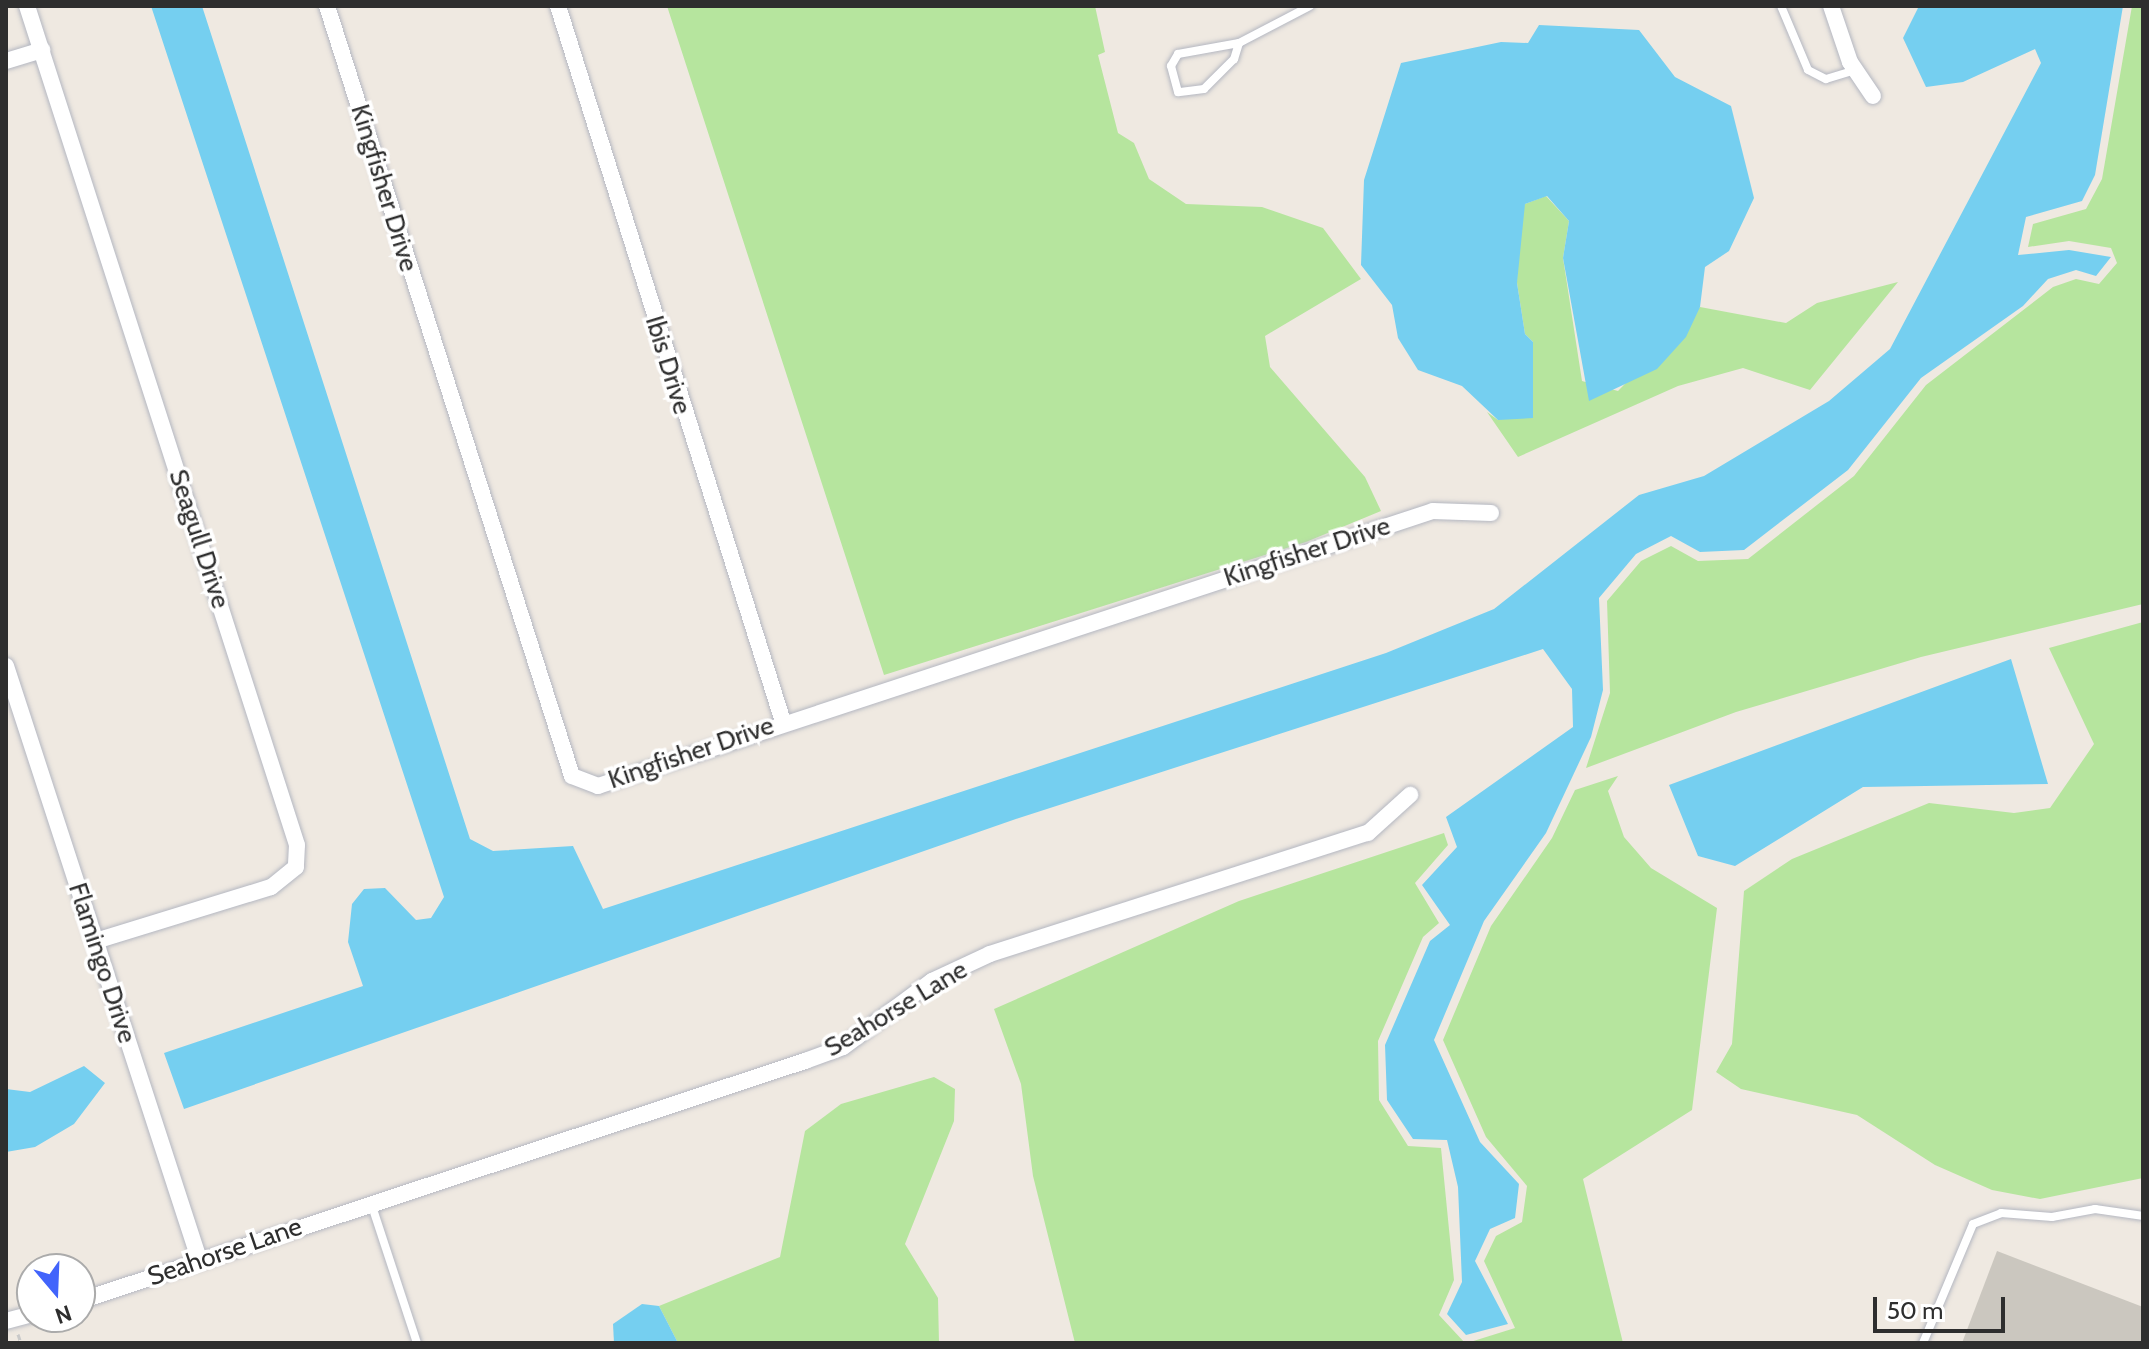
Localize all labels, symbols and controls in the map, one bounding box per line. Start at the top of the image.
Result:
street label: Kingfisher Drive [344,101,424,275]
street label: Ibis Drive [638,312,698,418]
street label: Seagull Drive [162,466,236,612]
street label: Kingfisher Drive [1220,510,1394,594]
street label: Kingfisher Drive [604,710,778,796]
street label: Flamingo Drive [61,879,143,1047]
street label: Seahorse Lane [819,954,973,1064]
street label: Seahorse Lane [144,1211,306,1293]
north arrow [16,1253,96,1333]
scale bar [1877,1281,2009,1331]
text: 50 m [1887,1296,1943,1325]
text: N [52,1299,75,1330]

